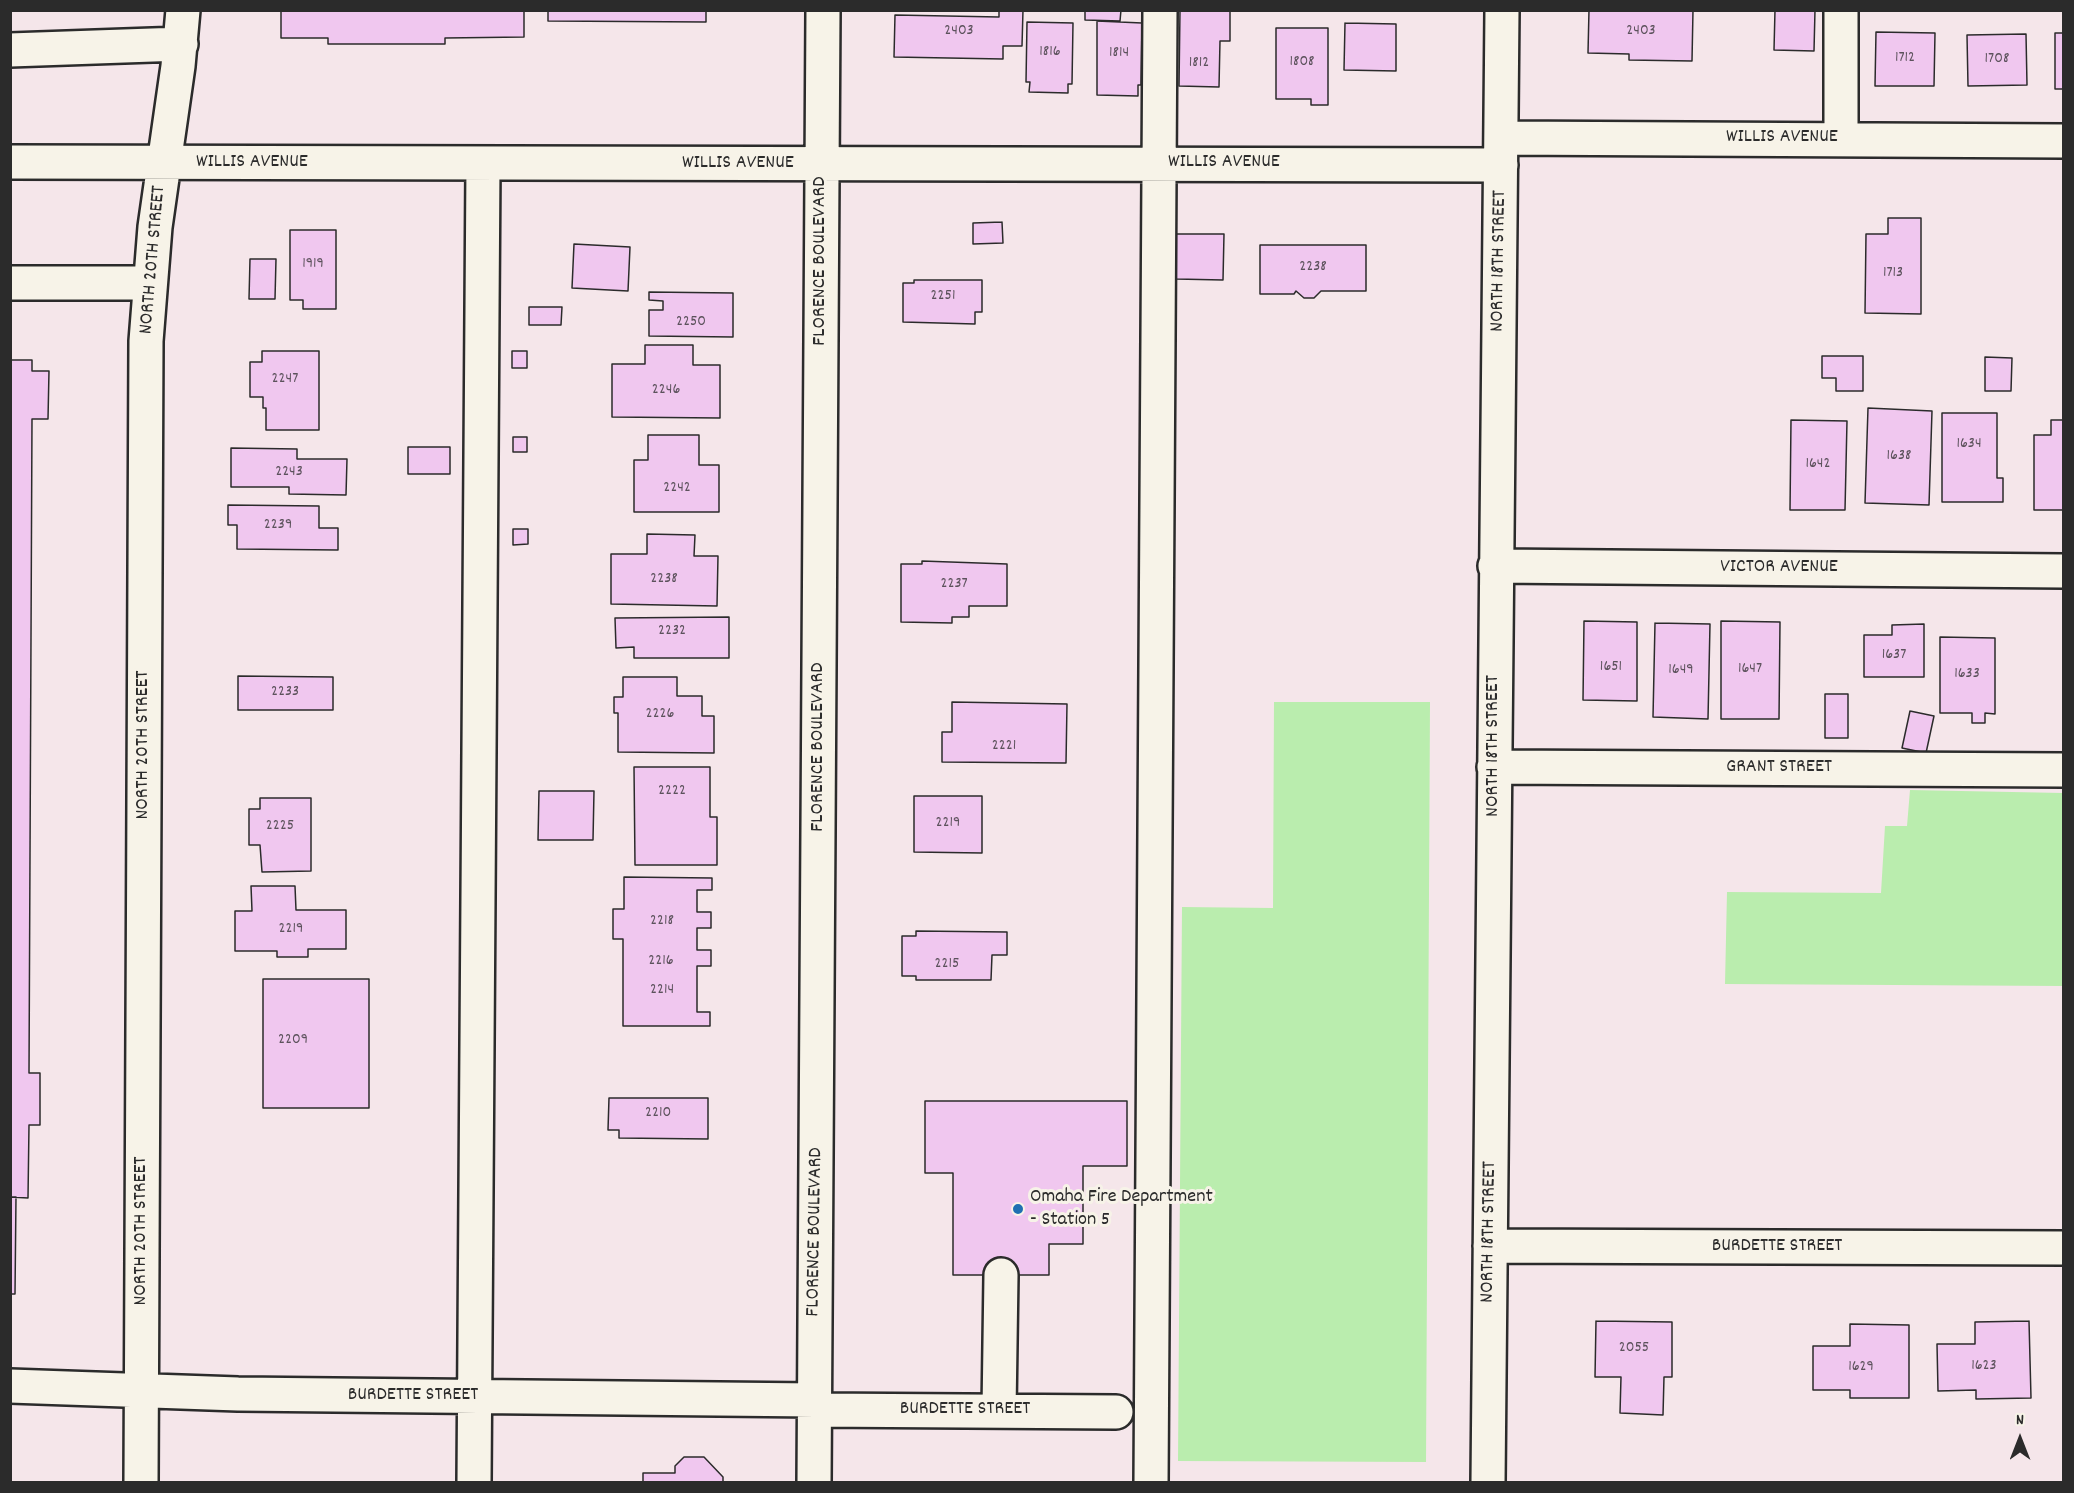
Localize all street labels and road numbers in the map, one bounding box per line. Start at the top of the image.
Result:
street label: WILLIS AVENUE [1726,126,1838,150]
street label: WILLIS AVENUE [196,151,308,175]
street label: WILLIS AVENUE [1168,151,1280,175]
street label: WILLIS AVENUE [682,152,794,176]
street label: FLORENCE BOULEVARD [809,176,833,346]
street label: NORTH 20TH STREET [136,185,172,335]
street label: NORTH 18TH STREET [1487,190,1513,332]
street label: VICTOR AVENUE [1720,556,1838,580]
street label: FLORENCE BOULEVARD [807,662,831,832]
street label: NORTH 20TH STREET [132,670,156,820]
street label: NORTH 18TH STREET [1482,675,1506,817]
street label: GRANT STREET [1726,756,1832,780]
street label: FLORENCE BOULEVARD [803,1147,829,1317]
street label: NORTH 20TH STREET [130,1156,154,1306]
street label: NORTH 18TH STREET [1477,1161,1503,1303]
street label: BURDETTE STREET [1712,1235,1842,1259]
street label: BURDETTE STREET [348,1384,478,1408]
street label: BURDETTE STREET [900,1398,1030,1422]

